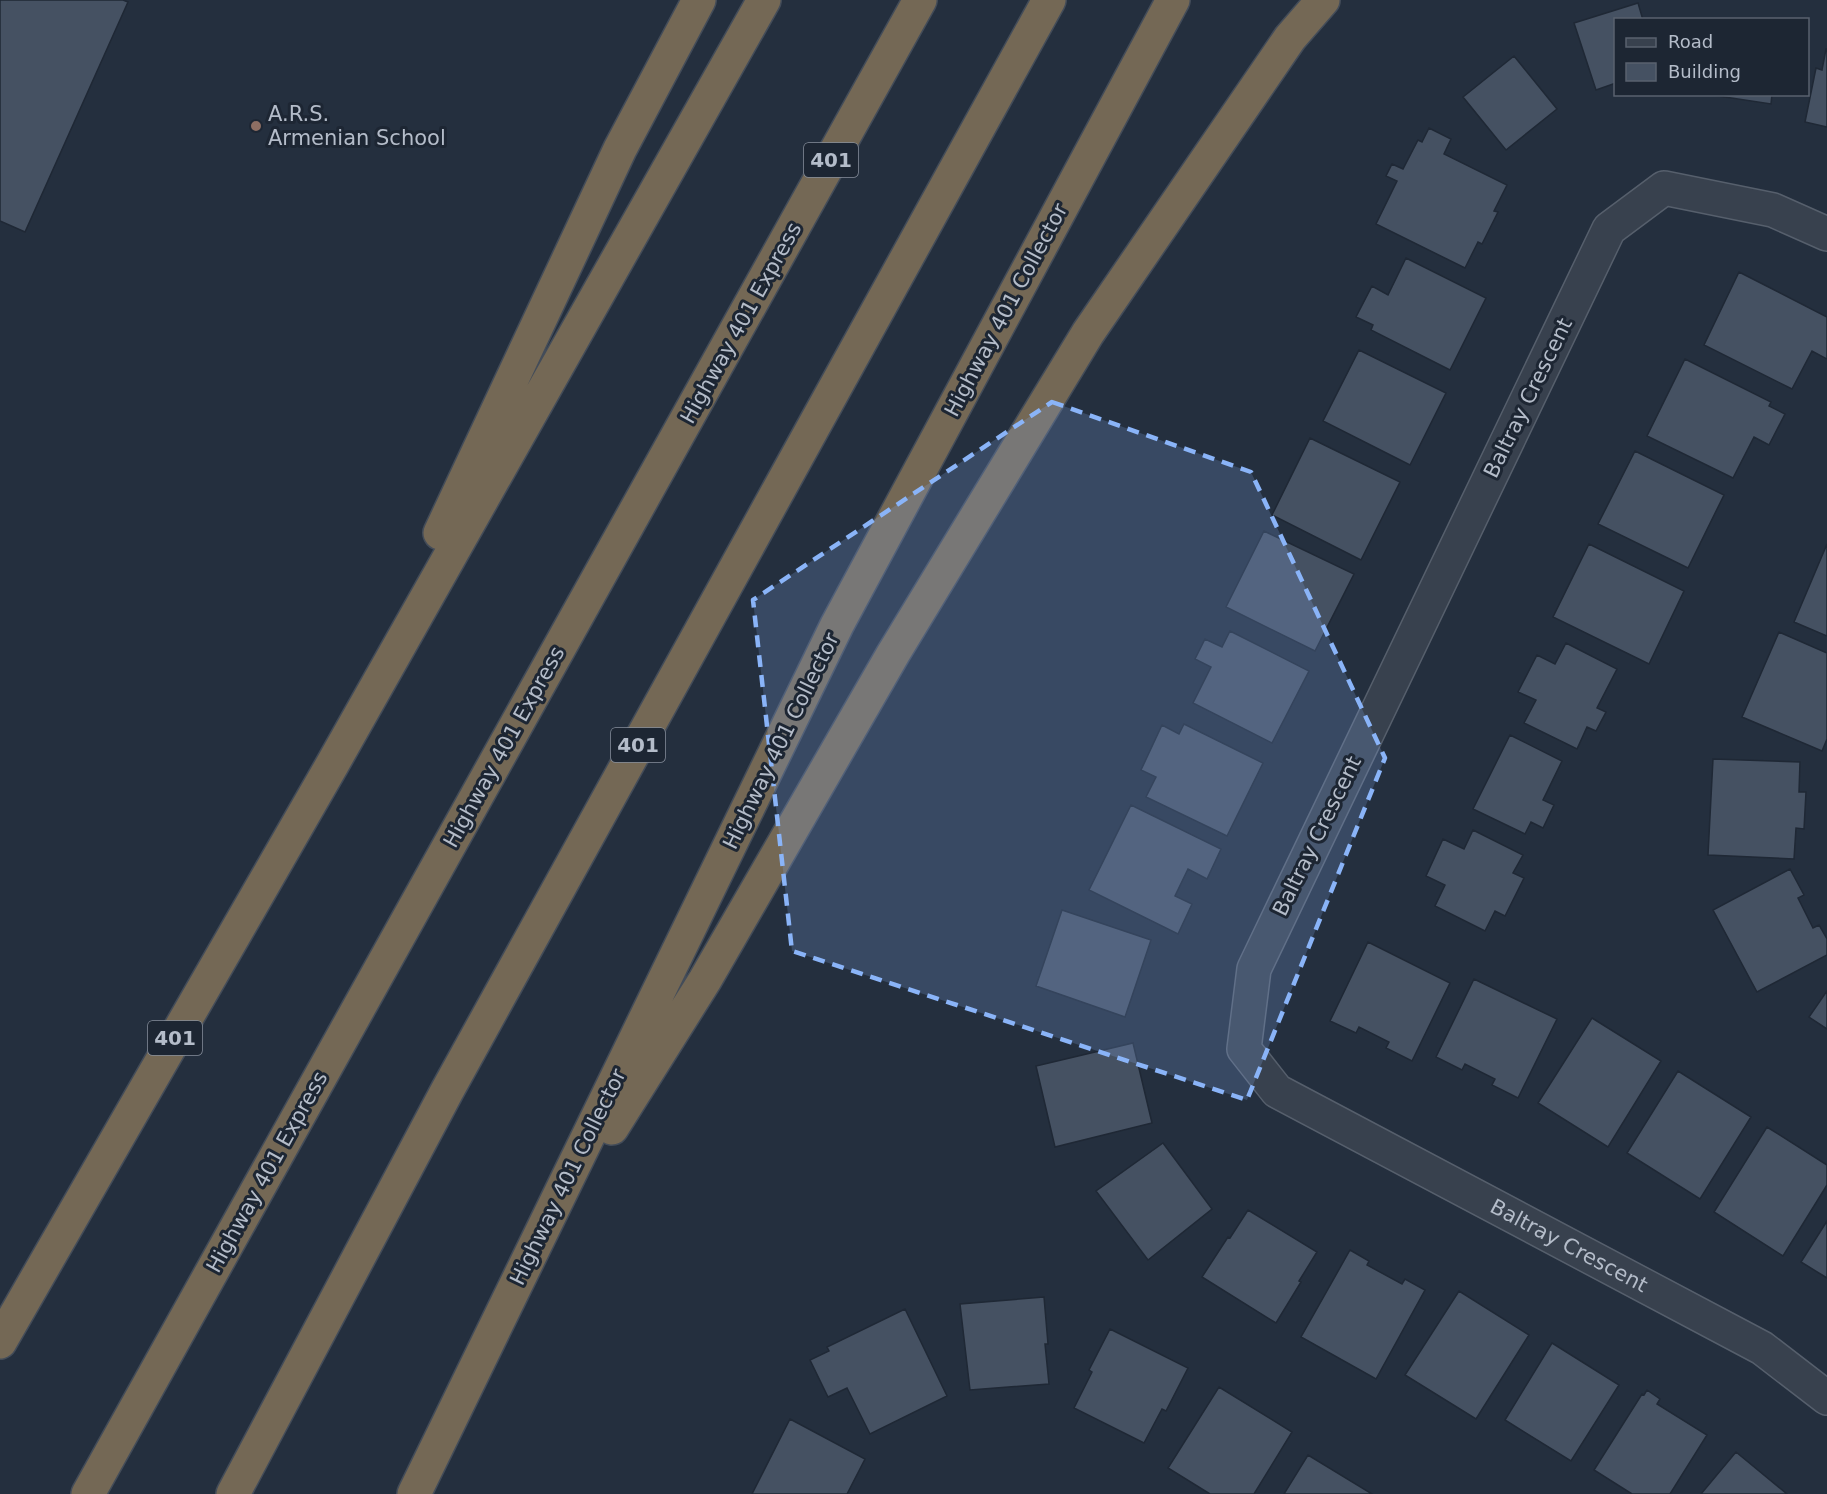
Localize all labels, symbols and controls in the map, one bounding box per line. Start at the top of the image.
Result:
legend [1614,18,1809,96]
text: Road [1668,31,1713,52]
text: Building [1668,61,1741,82]
place label: A.R.S. Armenian School [268,102,446,150]
marker: A.R.S. Armenian School [249,119,263,133]
road number: 401 [804,143,858,177]
street label: Highway 401 Collector [940,199,1073,421]
street label: Highway 401 Express [676,218,806,428]
street label: Baltray Crescent [1479,314,1577,482]
street label: Highway 401 Collector [718,629,844,853]
street label: Highway 401 Express [439,642,569,852]
road number: 401 [611,728,665,762]
street label: Baltray Crescent [1268,752,1366,920]
road number: 401 [148,1021,202,1055]
street label: Highway 401 Collector [505,1065,631,1289]
street label: Highway 401 Express [202,1067,332,1277]
street label: Baltray Crescent [1486,1194,1652,1297]

